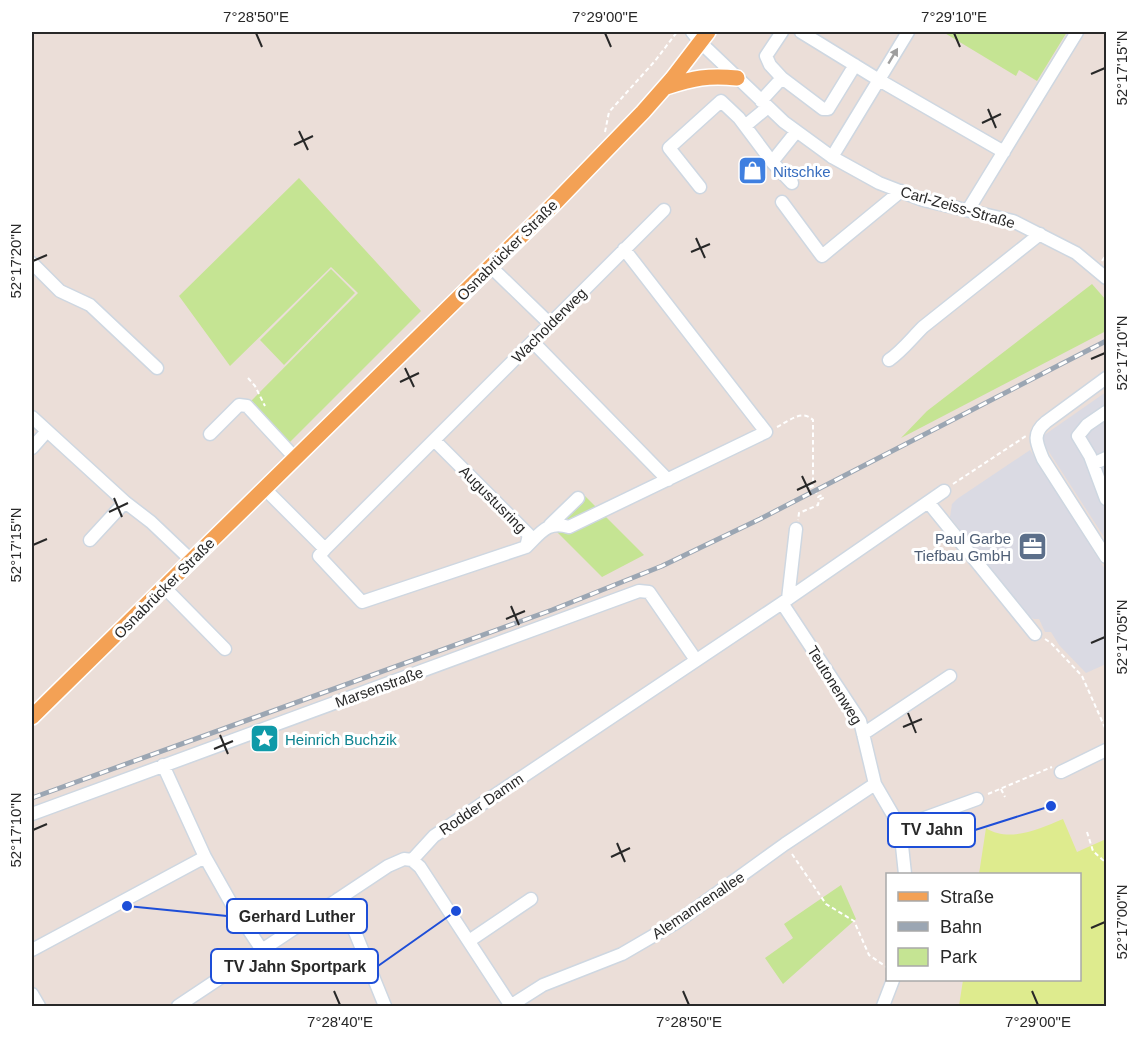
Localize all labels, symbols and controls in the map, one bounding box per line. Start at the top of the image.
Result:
text: 7°28'50"E [223,8,289,25]
text: 7°29'00"E [572,8,638,25]
text: 7°29'10"E [921,8,987,25]
text: 52°17'15"N [1113,30,1130,106]
one-way arrow [888,48,899,64]
shop icon: Nitschke [736,155,768,187]
place label: Nitschke [773,163,831,180]
street label: Carl-Zeiss-Straße [899,183,1017,231]
street label: Osnabrücker Straße [453,196,561,304]
text: 52°17'20"N [7,223,24,299]
street label: Wacholderweg [508,284,590,366]
text: 52°17'10"N [1113,315,1130,391]
street label: Augustusring [456,462,530,536]
text: 52°17'15"N [7,507,24,583]
place label: Paul Garbe Tiefbau GmbH [914,530,1011,564]
office icon: Paul Garbe Tiefbau GmbH [1016,531,1048,563]
street label: Osnabrücker Straße [110,534,218,642]
text: 52°17'05"N [1113,599,1130,675]
street label: Teutonenweg [804,643,866,727]
street label: Marsenstraße [333,663,425,711]
place icon: Heinrich Buchzik [248,723,280,755]
place label: Heinrich Buchzik [285,731,397,748]
street label: Rodder Damm [436,770,526,838]
text: 52°17'10"N [7,792,24,868]
callout: TV Jahn [888,813,975,847]
text: TV Jahn [901,821,963,838]
street label: Alemannenallee [649,868,747,942]
legend [886,873,1081,981]
text: 52°17'00"N [1113,884,1130,960]
text: Straße [940,887,994,907]
callout: Gerhard Luther [227,899,367,933]
text: Gerhard Luther [239,908,355,925]
text: Bahn [940,917,982,937]
text: Park [940,947,978,967]
callout: TV Jahn Sportpark [211,949,378,983]
text: TV Jahn Sportpark [224,958,366,975]
text: 7°28'40"E [307,1013,373,1030]
text: 7°28'50"E [656,1013,722,1030]
text: 7°29'00"E [1005,1013,1071,1030]

